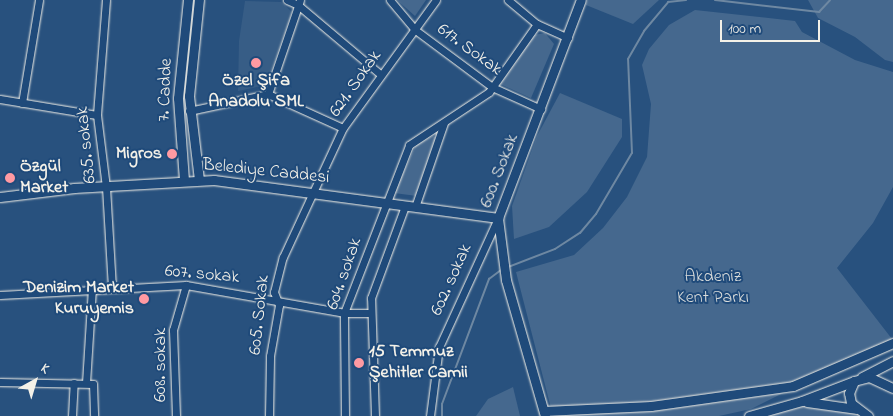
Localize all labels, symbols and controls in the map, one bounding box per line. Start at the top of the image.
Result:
scale bar [723,10,823,42]
text: 100 m [728,18,761,40]
street label: 617. Sokak [432,19,506,81]
street label: 621. Sokak [325,46,387,122]
marker: Özel Şifa Anadolu SML [250,57,262,69]
street label: 7. Cadde [154,58,178,122]
place label: Özel Şifa Anadolu SML [208,71,304,114]
street label: 635. sokak [72,105,102,185]
street label: 600. Sokak [476,131,524,211]
place label: Migros [116,143,162,165]
marker: Migros [166,148,178,160]
street label: Belediye Caddesi [201,155,331,189]
place label: Özgül Market [20,157,68,200]
marker: Özgül Market [4,172,16,184]
street label: 604. sokak [323,235,367,313]
street label: 602. sokak [427,241,477,319]
street label: 607. sokak [164,261,240,289]
park label: Akdeniz Kent Parkı [677,267,749,310]
street label: 605. Sokak [245,274,275,356]
place label: Denizim Market Kuruyemis [23,278,134,320]
marker: Denizim Market Kuruyemis [138,293,150,305]
street label: 608. sokak [150,328,172,402]
place label: 15 Temmuz Şehitler Camii [369,342,468,384]
north arrow [10,356,60,406]
marker: 15 Temmuz Şehitler Camii [353,357,365,369]
text: K [35,359,54,379]

